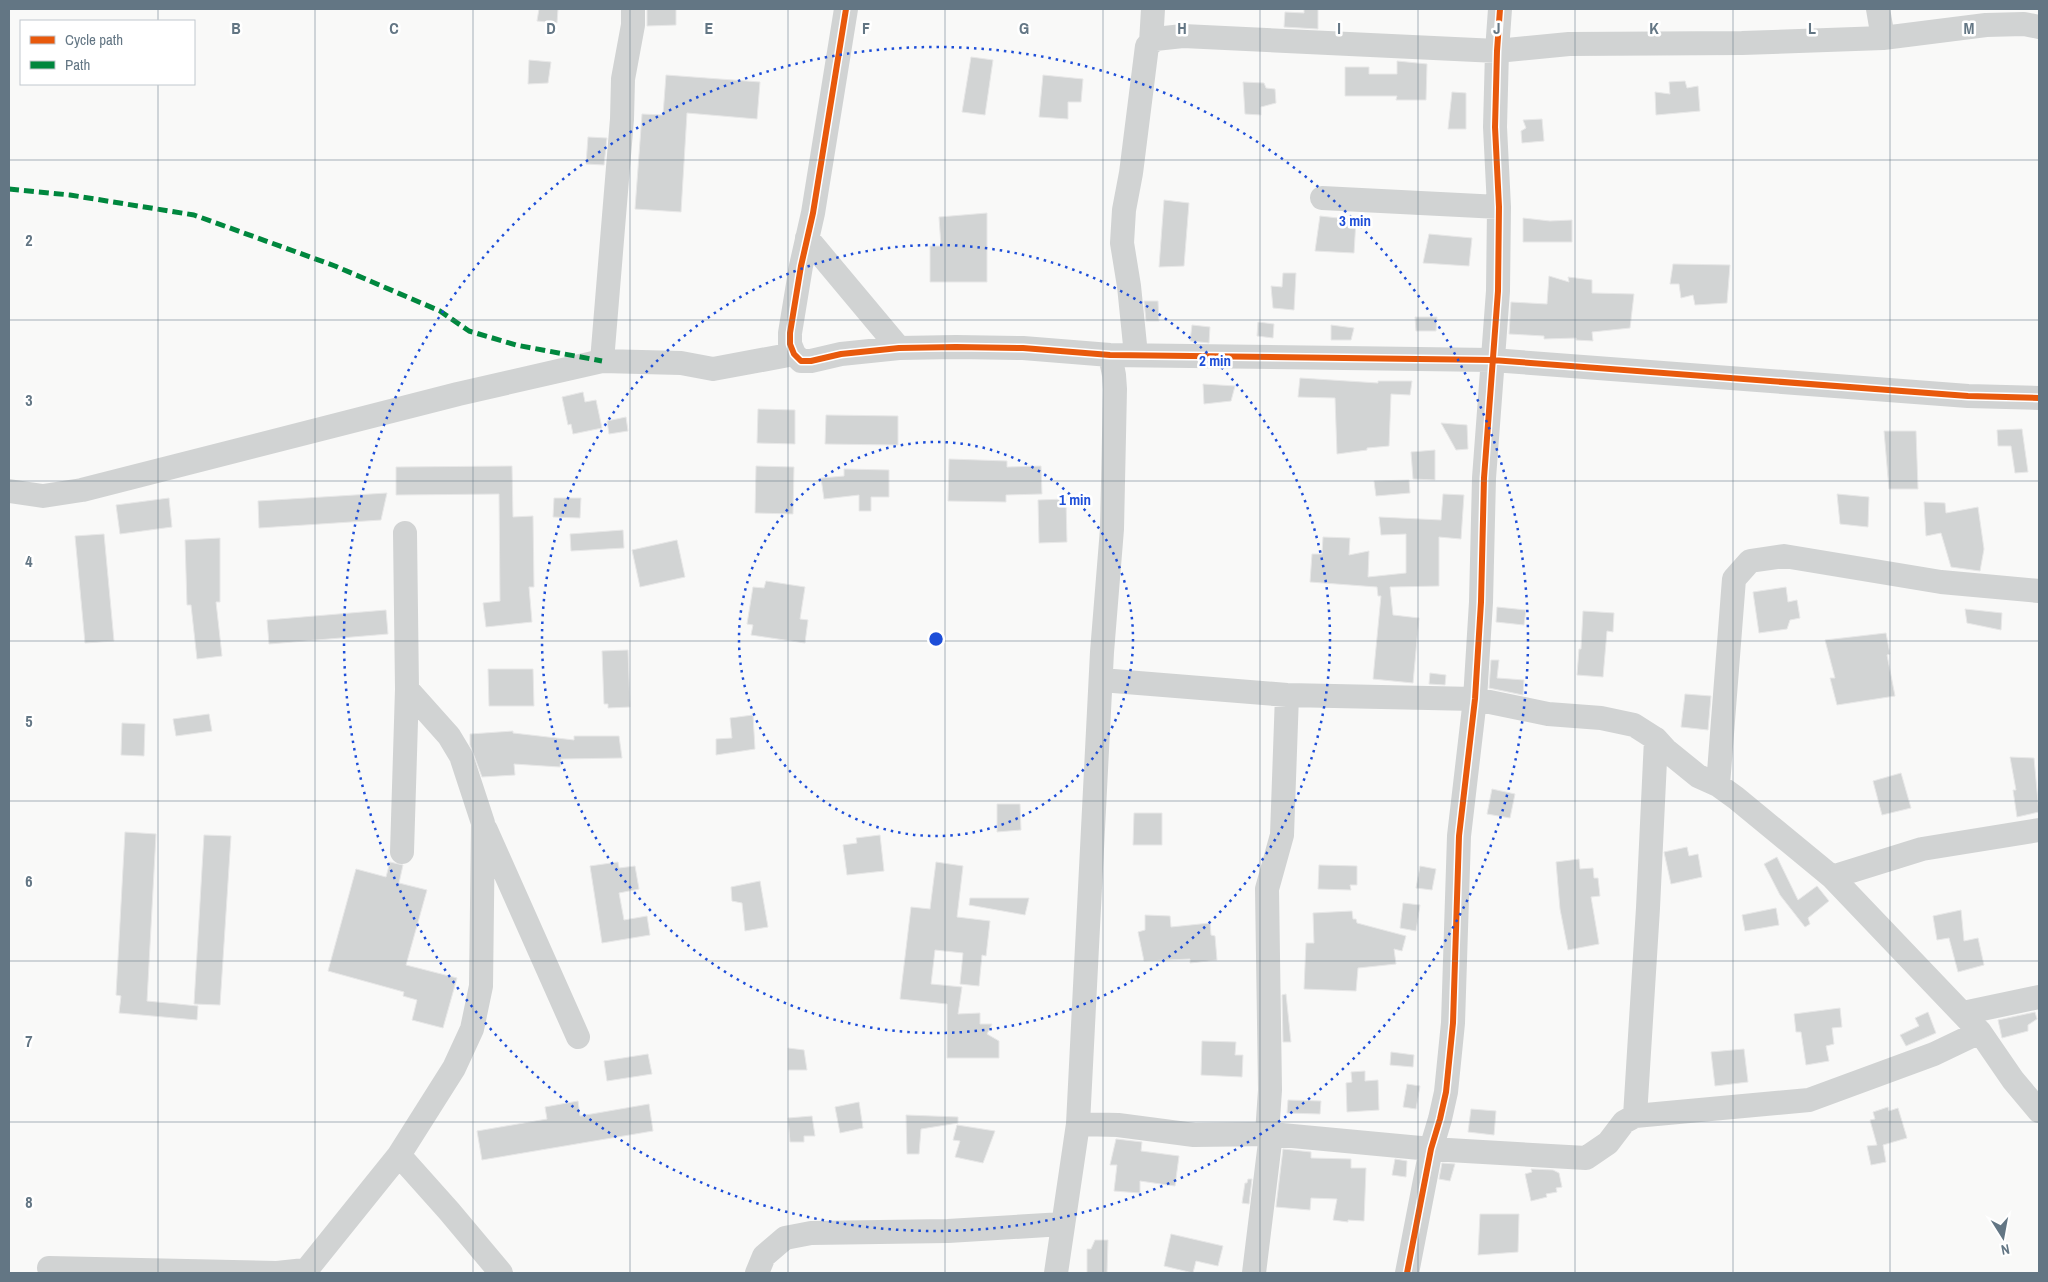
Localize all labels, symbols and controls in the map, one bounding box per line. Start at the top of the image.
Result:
text: B [231,17,241,39]
text: C [389,17,399,39]
text: D [546,17,556,39]
text: E [705,17,714,39]
text: F [862,17,870,39]
text: G [1019,17,1029,39]
text: H [1177,17,1187,39]
text: I [1337,17,1341,39]
text: J [1493,17,1501,39]
text: K [1649,17,1659,39]
text: L [1808,17,1816,39]
text: M [1964,17,1975,39]
legend [20,20,195,85]
text: Cycle path [65,29,123,50]
text: Path [65,54,90,75]
text: 3 min [1339,210,1371,231]
text: 2 [25,229,33,251]
text: 2 min [1199,350,1231,371]
text: 3 [25,389,33,411]
text: 1 min [1059,489,1091,510]
text: 4 [25,550,33,572]
centre of rings [927,630,945,648]
text: 5 [25,710,33,732]
text: 6 [25,870,33,892]
text: 7 [25,1030,33,1052]
text: 8 [25,1191,33,1213]
north arrow [1978,1212,2028,1262]
text: N [2000,1240,2011,1259]

